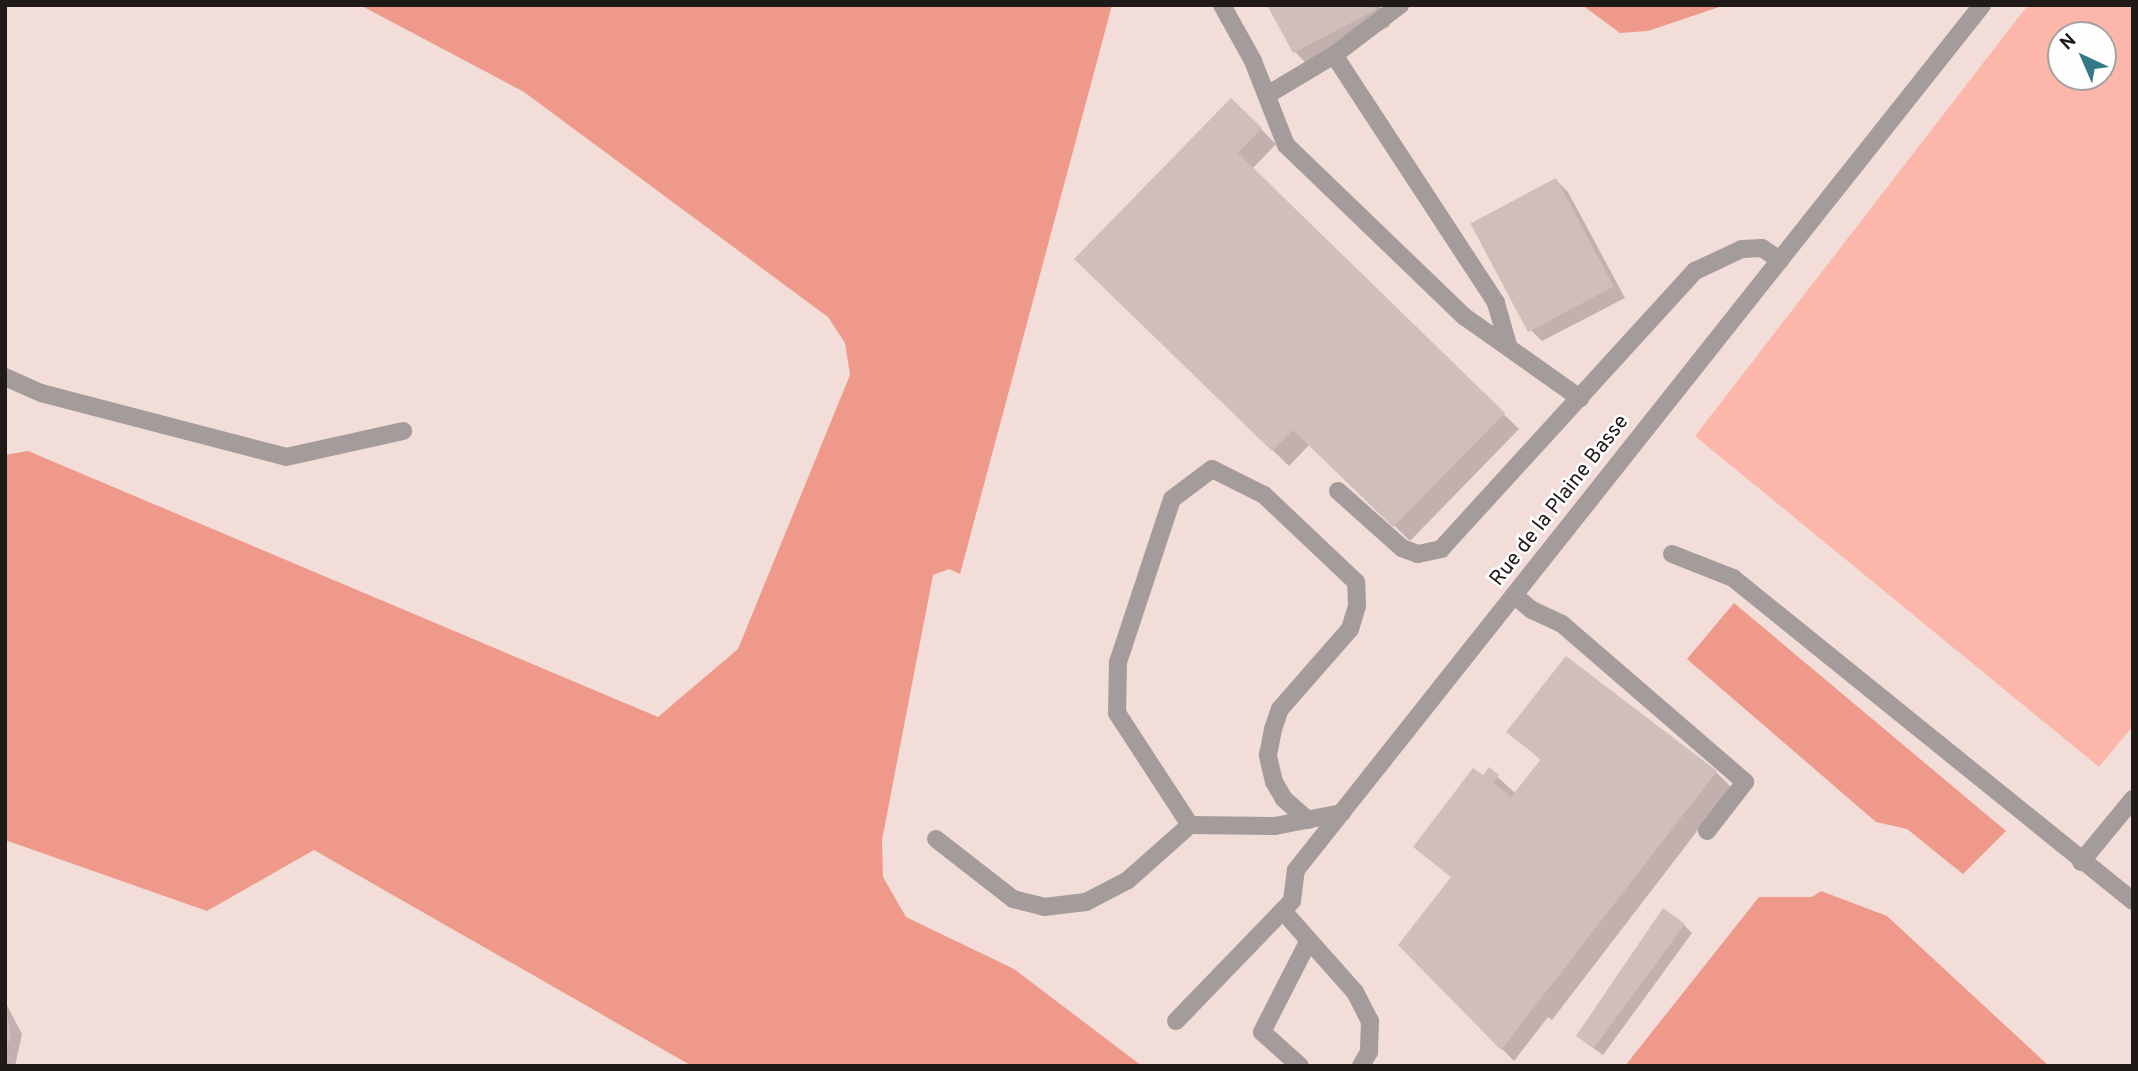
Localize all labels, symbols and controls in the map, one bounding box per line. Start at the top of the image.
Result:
north arrow [2047,21,2117,91]
text: N [2056,29,2082,56]
street label: Rue de la Plaine Basse [1485,410,1635,592]

